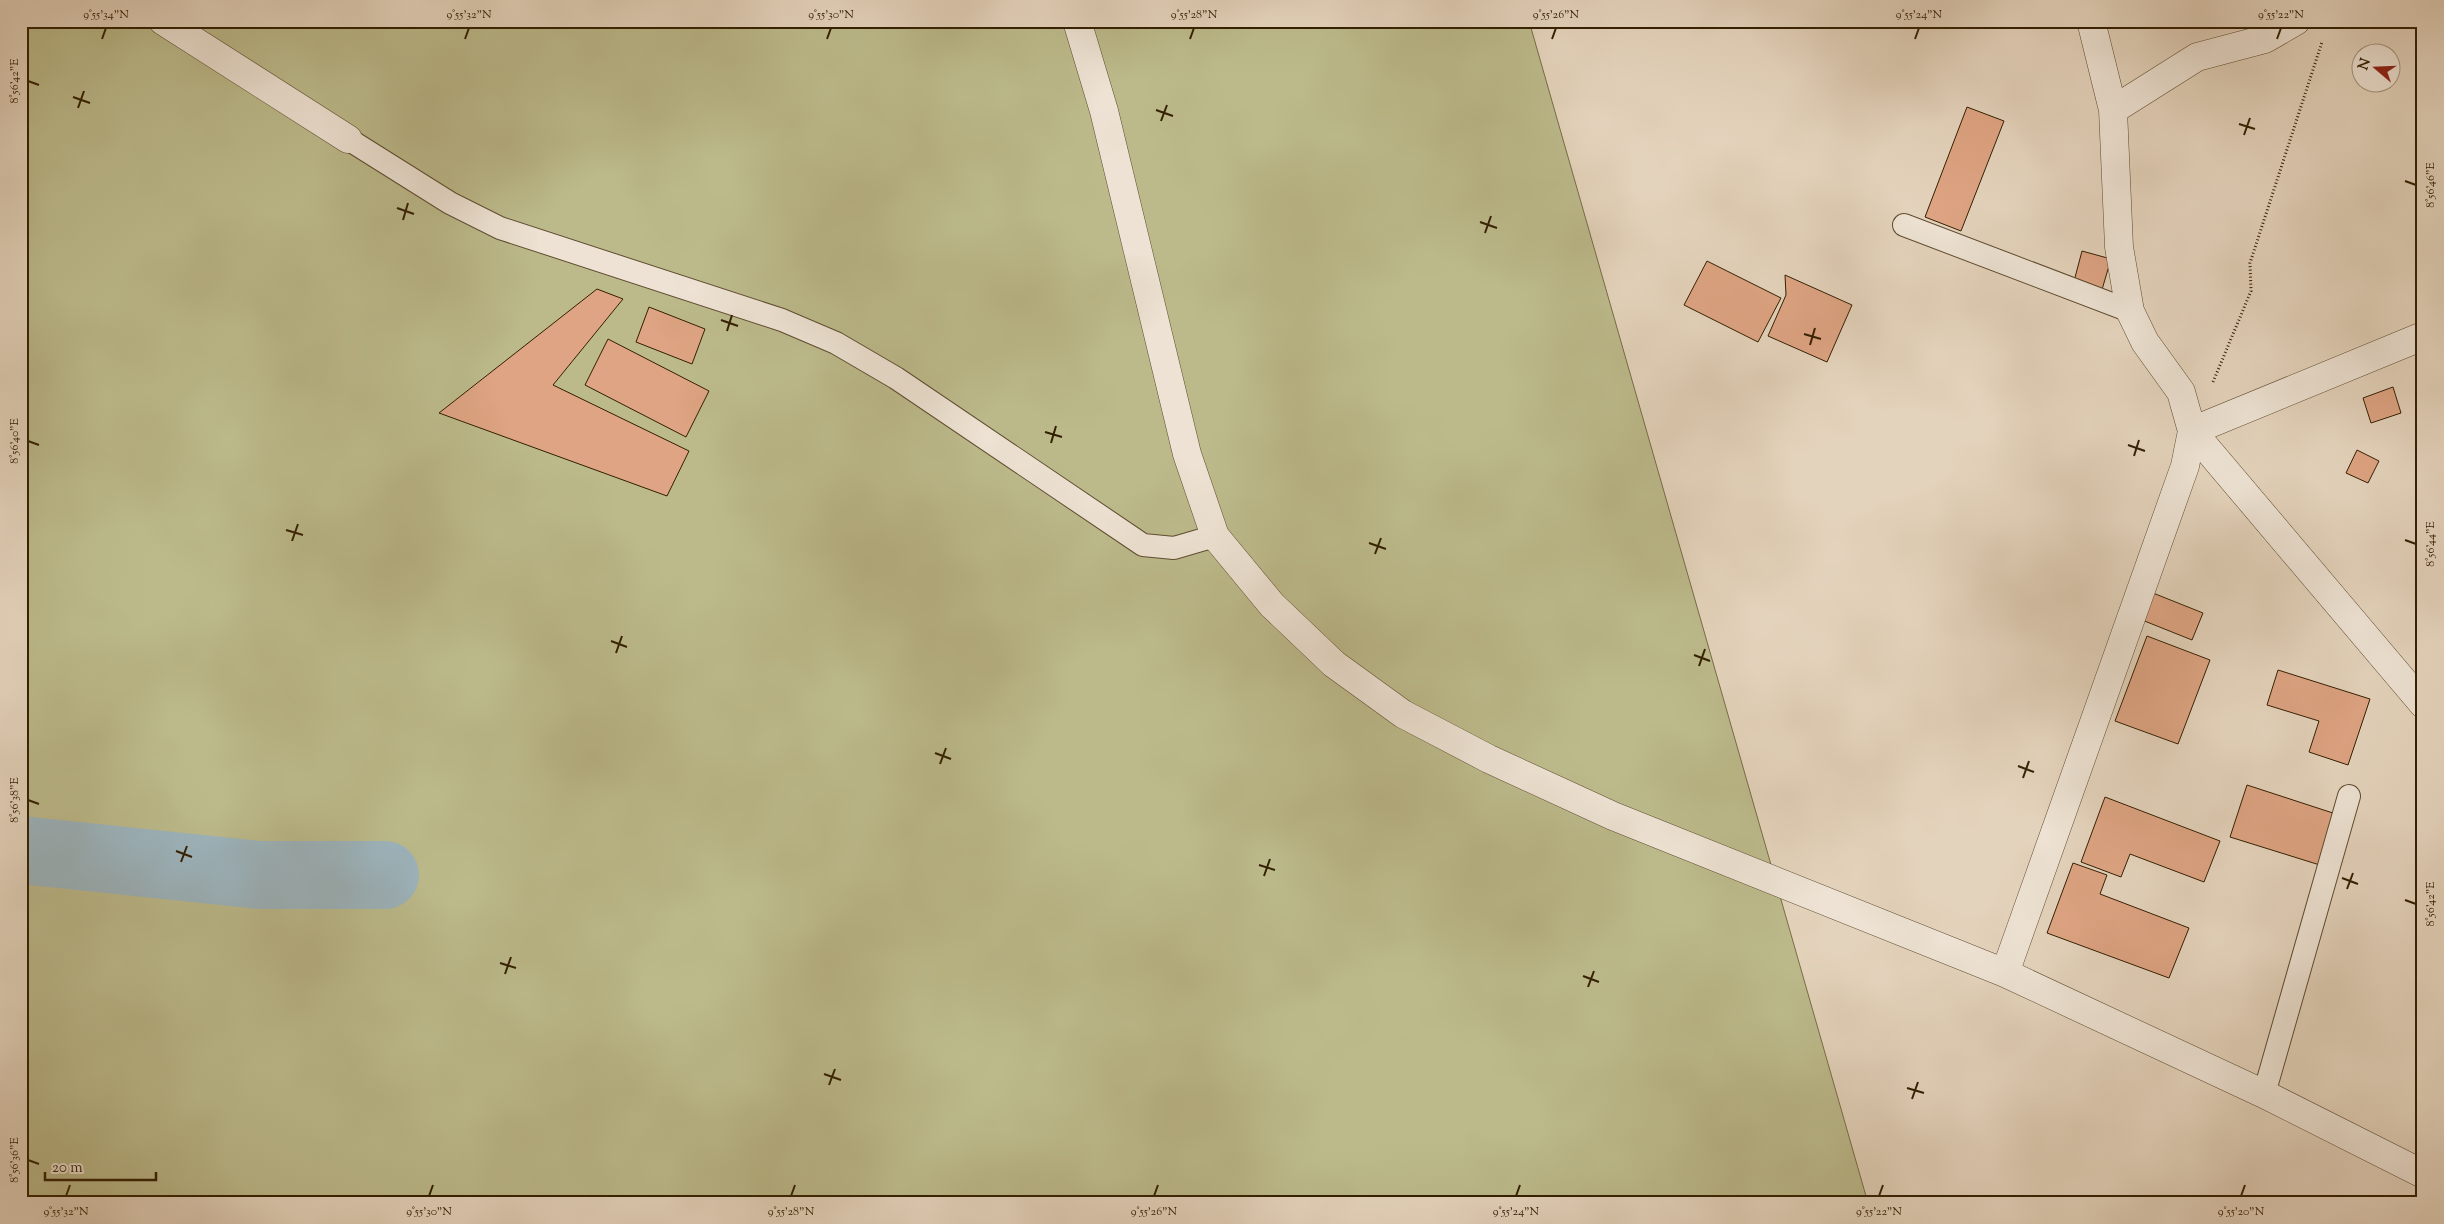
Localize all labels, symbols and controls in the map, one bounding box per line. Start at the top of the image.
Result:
text: 9°55'34"N [83,6,129,24]
text: 9°55'32"N [446,6,492,24]
text: 9°55'30"N [808,6,854,24]
text: 9°55'28"N [1171,6,1218,24]
text: 9°55'26"N [1533,6,1580,24]
text: 9°55'24"N [1896,6,1943,24]
text: 9°55'22"N [2258,6,2304,24]
north arrow [2352,42,2402,92]
text: N [2354,56,2377,73]
text: 8°56'42"E [6,58,24,104]
text: 8°56'46"E [2422,162,2440,208]
text: 8°56'40"E [6,418,24,464]
text: 8°56'44"E [2422,520,2440,567]
text: 8°56'38"E [6,776,24,823]
text: 8°56'42"E [2422,881,2440,927]
text: 8°56'36"E [6,1137,24,1183]
scale bar [45,1149,156,1181]
text: 20 m [52,1158,83,1179]
text: 9°55'32"N [43,1203,89,1221]
text: 9°55'30"N [406,1203,452,1221]
text: 9°55'28"N [768,1203,815,1221]
text: 9°55'26"N [1131,1203,1178,1221]
text: 9°55'24"N [1493,1203,1540,1221]
text: 9°55'22"N [1856,1203,1902,1221]
text: 9°55'20"N [2218,1203,2265,1221]

